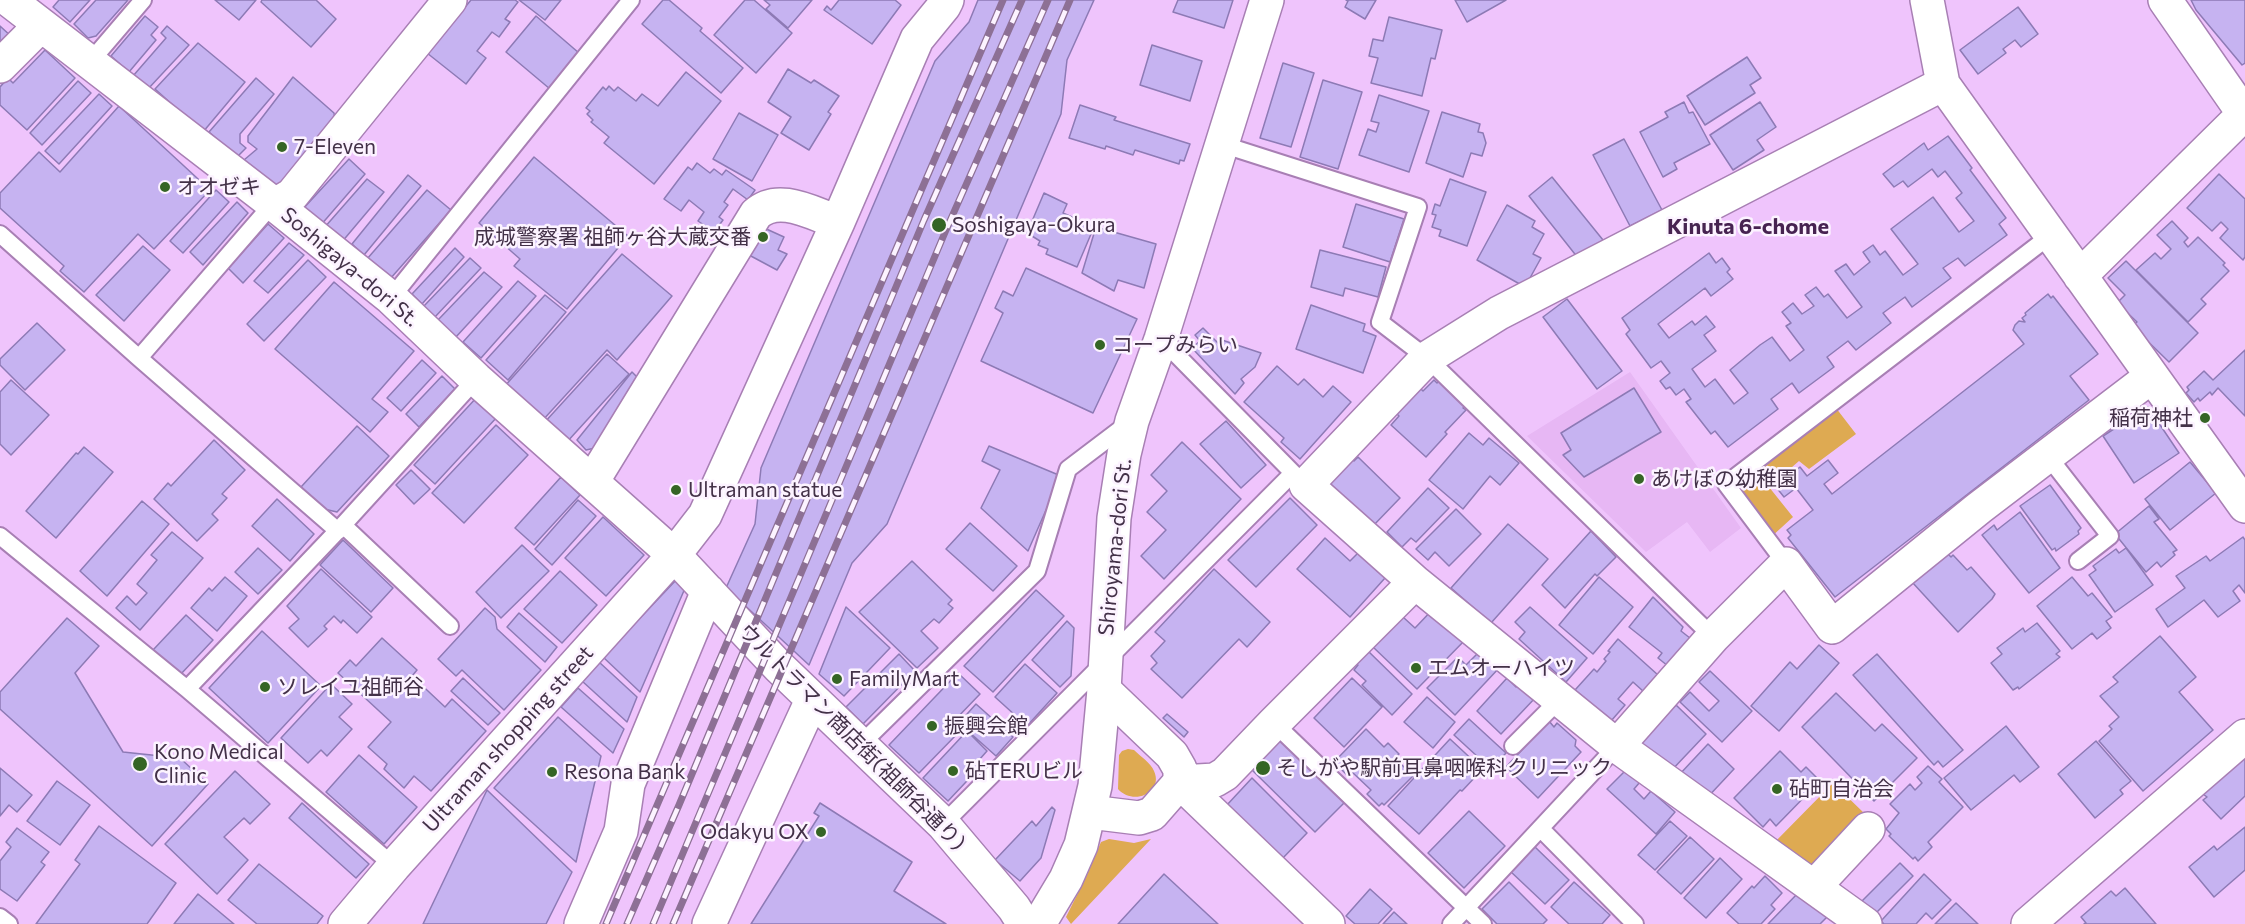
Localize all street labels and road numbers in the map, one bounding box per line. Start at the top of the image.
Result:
street label: Soshigaya-dori St. [276,202,424,332]
street label: Shiroyama-dori St. [1093,457,1137,637]
street label: ウルトラマン商店街(祖師谷通り) [733,618,971,856]
street label: Ultraman shopping street [418,641,598,837]

